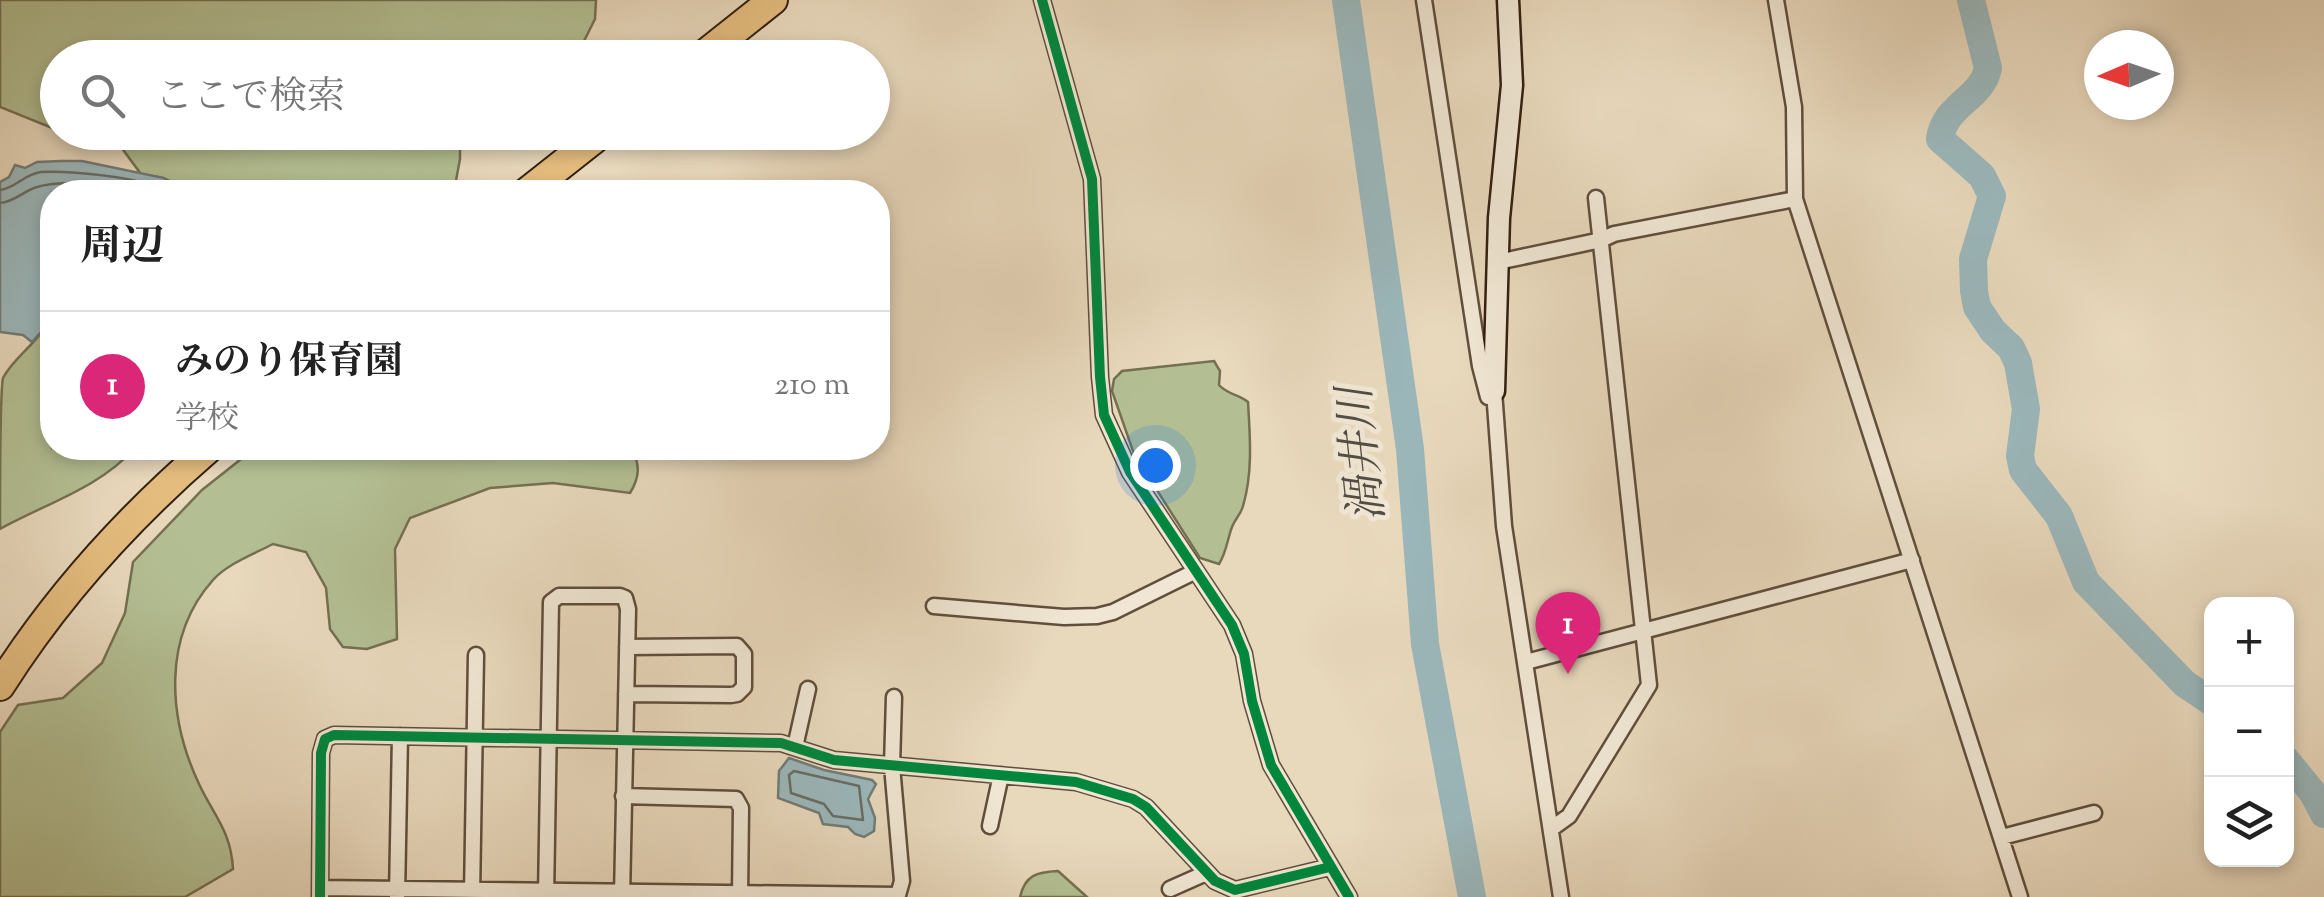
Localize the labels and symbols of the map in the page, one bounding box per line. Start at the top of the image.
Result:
north arrow [2084,30,2174,120]
water label: 渦井川 [1325,379,1404,525]
your location [1130,440,1181,491]
pin: 1 [1536,592,1600,674]

